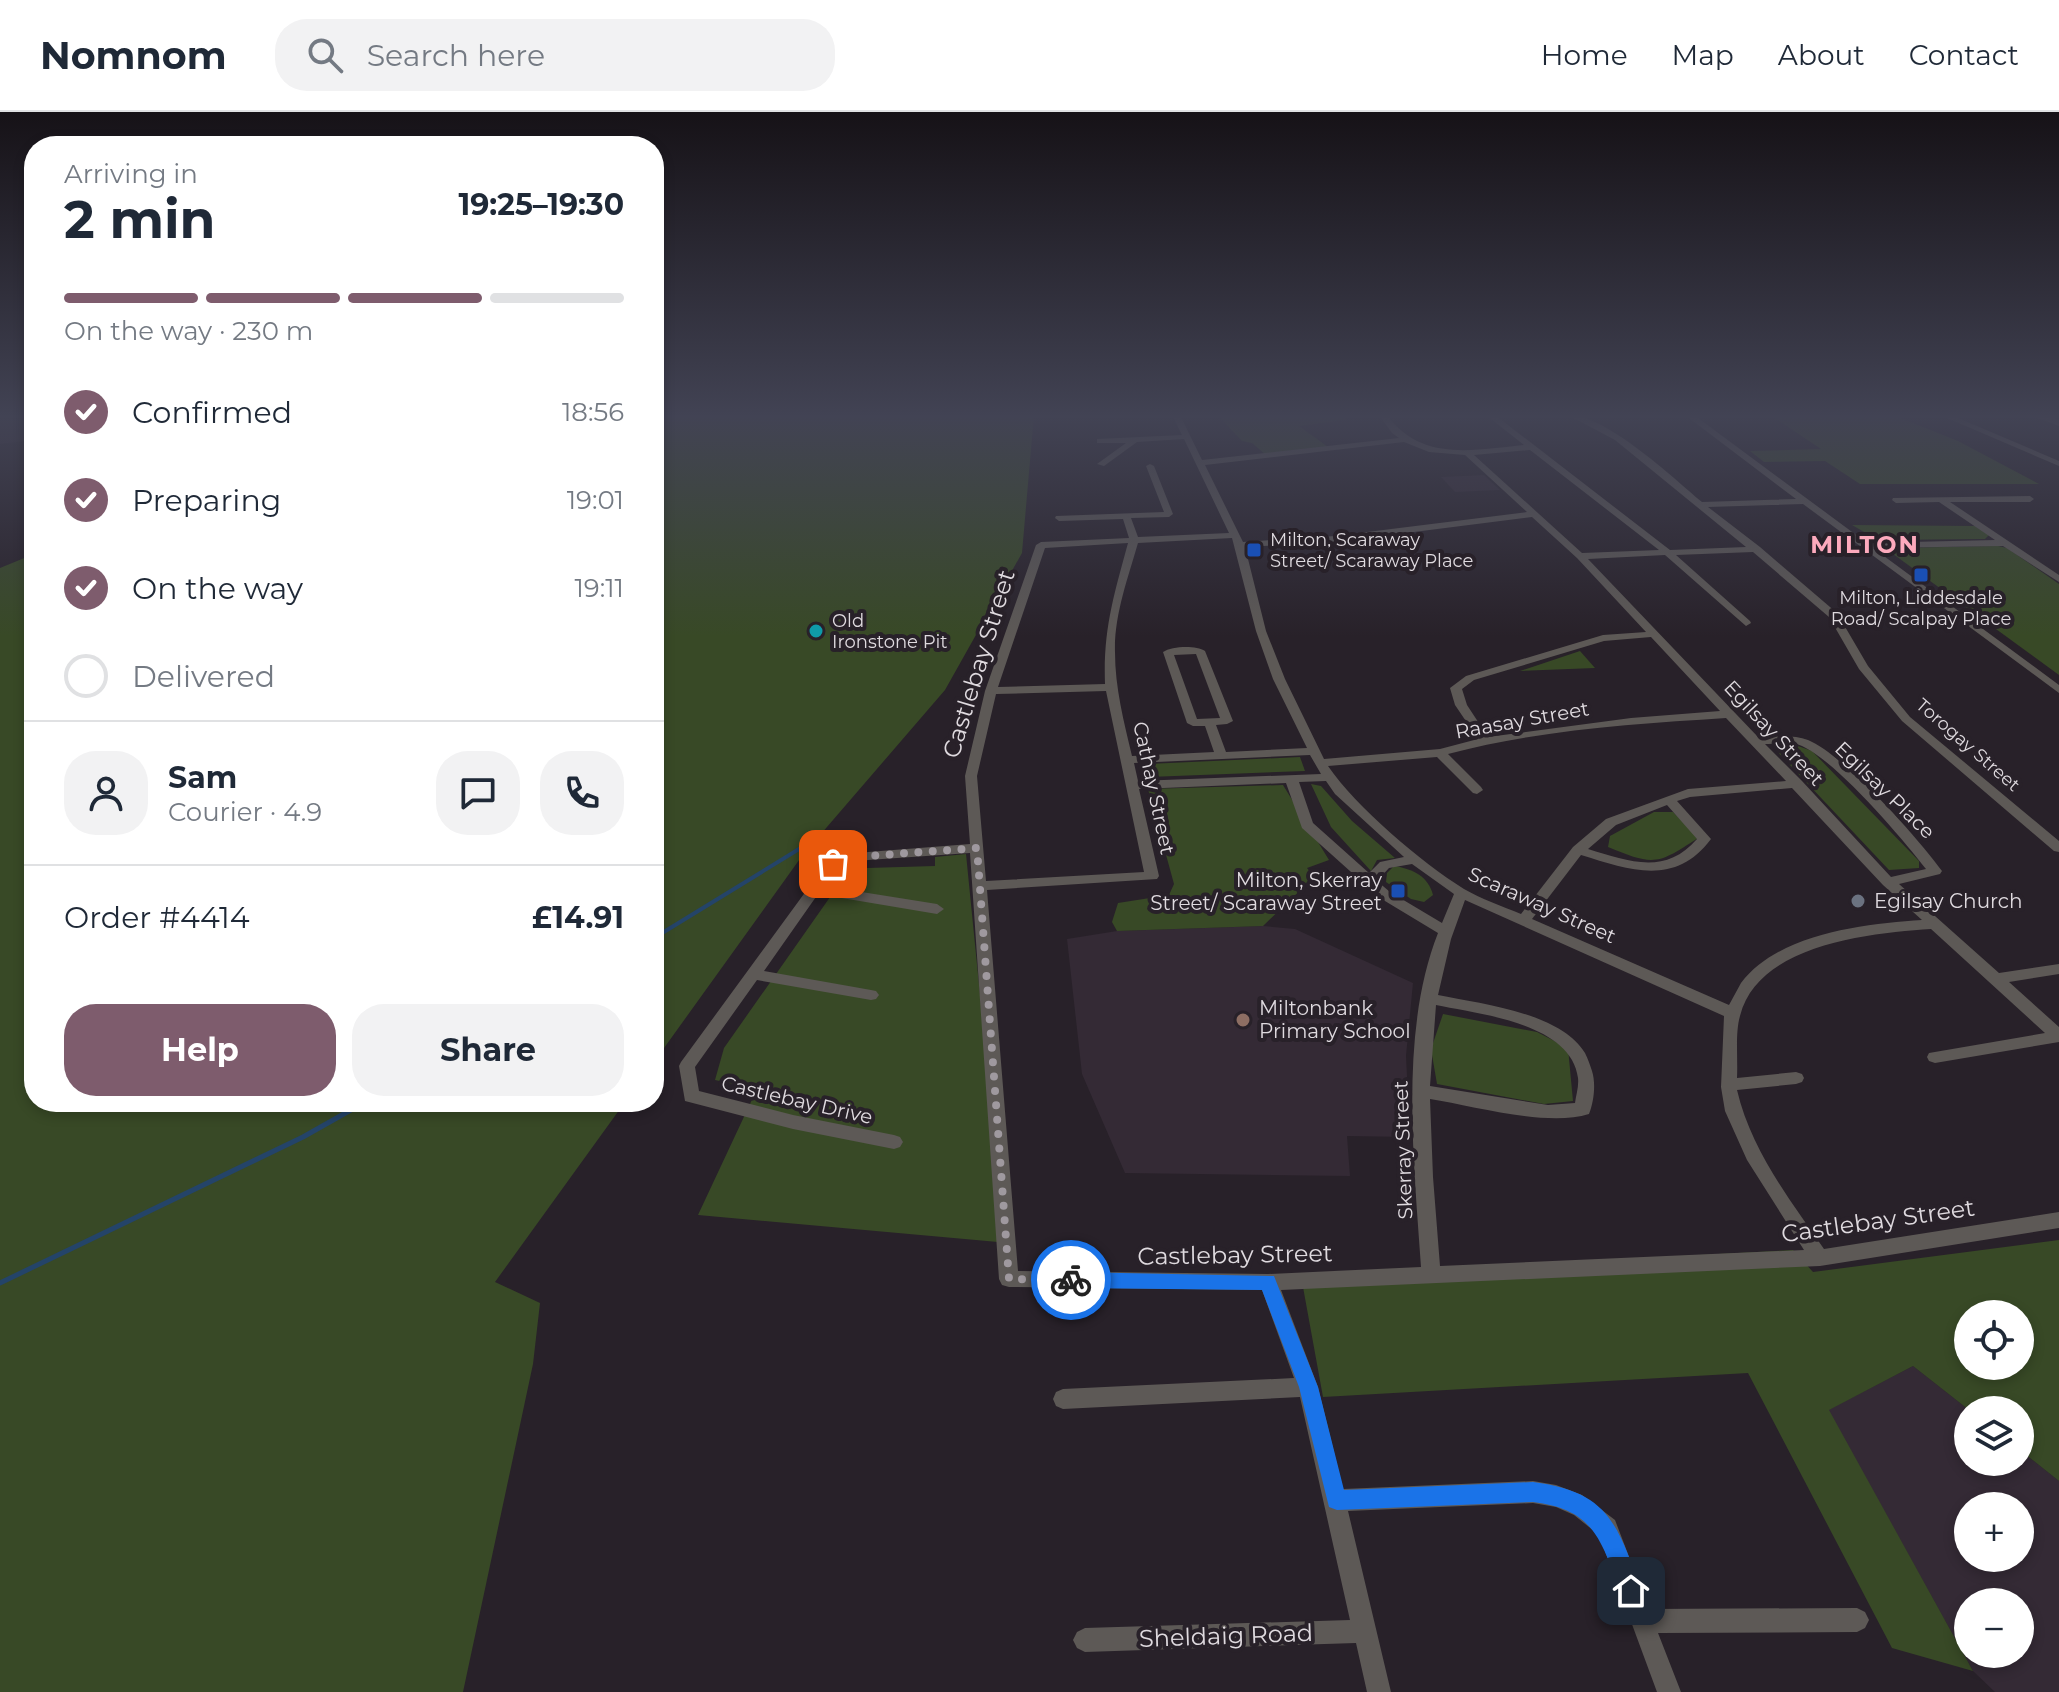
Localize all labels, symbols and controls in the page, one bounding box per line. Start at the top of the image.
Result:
search box [275,19,835,91]
text: Nomnom [40,32,227,79]
icon: search [303,33,347,77]
text: Search here [367,37,545,74]
text: Home [1541,38,1628,72]
text: Map [1672,38,1734,72]
text: About [1778,38,1865,72]
text: Contact [1909,38,2019,72]
text: Arriving in [64,158,198,190]
text: 19:25–19:30 [459,186,624,223]
text: 2 min [64,188,216,251]
text: On the way · 230 m [64,315,313,347]
icon: check [64,390,108,434]
text: Confirmed [132,394,292,431]
text: 18:56 [562,396,624,428]
icon: check [64,478,108,522]
text: Preparing [132,482,281,519]
text: 19:01 [567,484,624,516]
place label: Milton, Scaraway Street/ Scaraway Place [1270,529,1473,572]
district label: MILTON [1810,530,1920,559]
marker: Milton, Scaraway Street/ Scaraway Place [1245,541,1263,559]
icon: check [64,566,108,610]
street label: Castlebay Street [936,566,1021,761]
marker: Milton, Liddesdale Road/ Scalpay Place [1912,566,1930,584]
text: On the way [132,570,303,607]
text: 19:11 [574,572,624,604]
place label: Milton, Liddesdale Road/ Scalpay Place [1831,587,2011,630]
place label: Old Ironstone Pit [832,610,948,653]
marker: Old Ironstone Pit [807,622,825,640]
text: Delivered [132,658,275,695]
street label: Egilsay Street [1719,675,1829,791]
street label: Torogay Street [1912,694,2024,796]
street label: Raasay Street [1453,696,1591,744]
street label: Cathay Street [1128,719,1180,857]
street label: Egilsay Place [1830,736,1940,844]
button: person [64,751,148,835]
button: chat [436,751,520,835]
button: phone [540,751,624,835]
text: Sam [168,759,237,796]
text: Courier · 4.9 [168,796,322,828]
pin [799,830,867,898]
icon: bag [811,842,855,886]
street label: Scaraway Street [1464,862,1620,948]
place label: Milton, Skerray Street/ Scaraway Street [1150,868,1382,915]
marker: Milton, Skerray Street/ Scaraway Street [1389,882,1407,900]
place label: Egilsay Church [1874,889,2022,913]
marker: Egilsay Church [1849,892,1867,910]
text: Order #4414 [64,899,250,936]
text: £14.91 [532,899,624,936]
place label: Miltonbank Primary School [1259,996,1411,1043]
button: Help [64,1004,336,1096]
button: Share [352,1004,624,1096]
marker: Miltonbank Primary School [1234,1011,1252,1029]
street label: Castlebay Drive [719,1071,875,1129]
street label: Skerray Street [1389,1080,1417,1220]
street label: Castlebay Street [1779,1193,1977,1248]
street label: Castlebay Street [1137,1238,1333,1271]
courier [1031,1240,1111,1320]
icon: bike [1049,1258,1093,1302]
map controls [1954,1300,2034,1668]
button: locate [1954,1300,2034,1380]
button: layers [1954,1396,2034,1476]
button: + [1954,1492,2034,1572]
pin [1597,1557,1665,1625]
icon: home [1609,1569,1653,1613]
button: − [1954,1588,2034,1668]
street label: Sheldaig Road [1138,1618,1314,1653]

